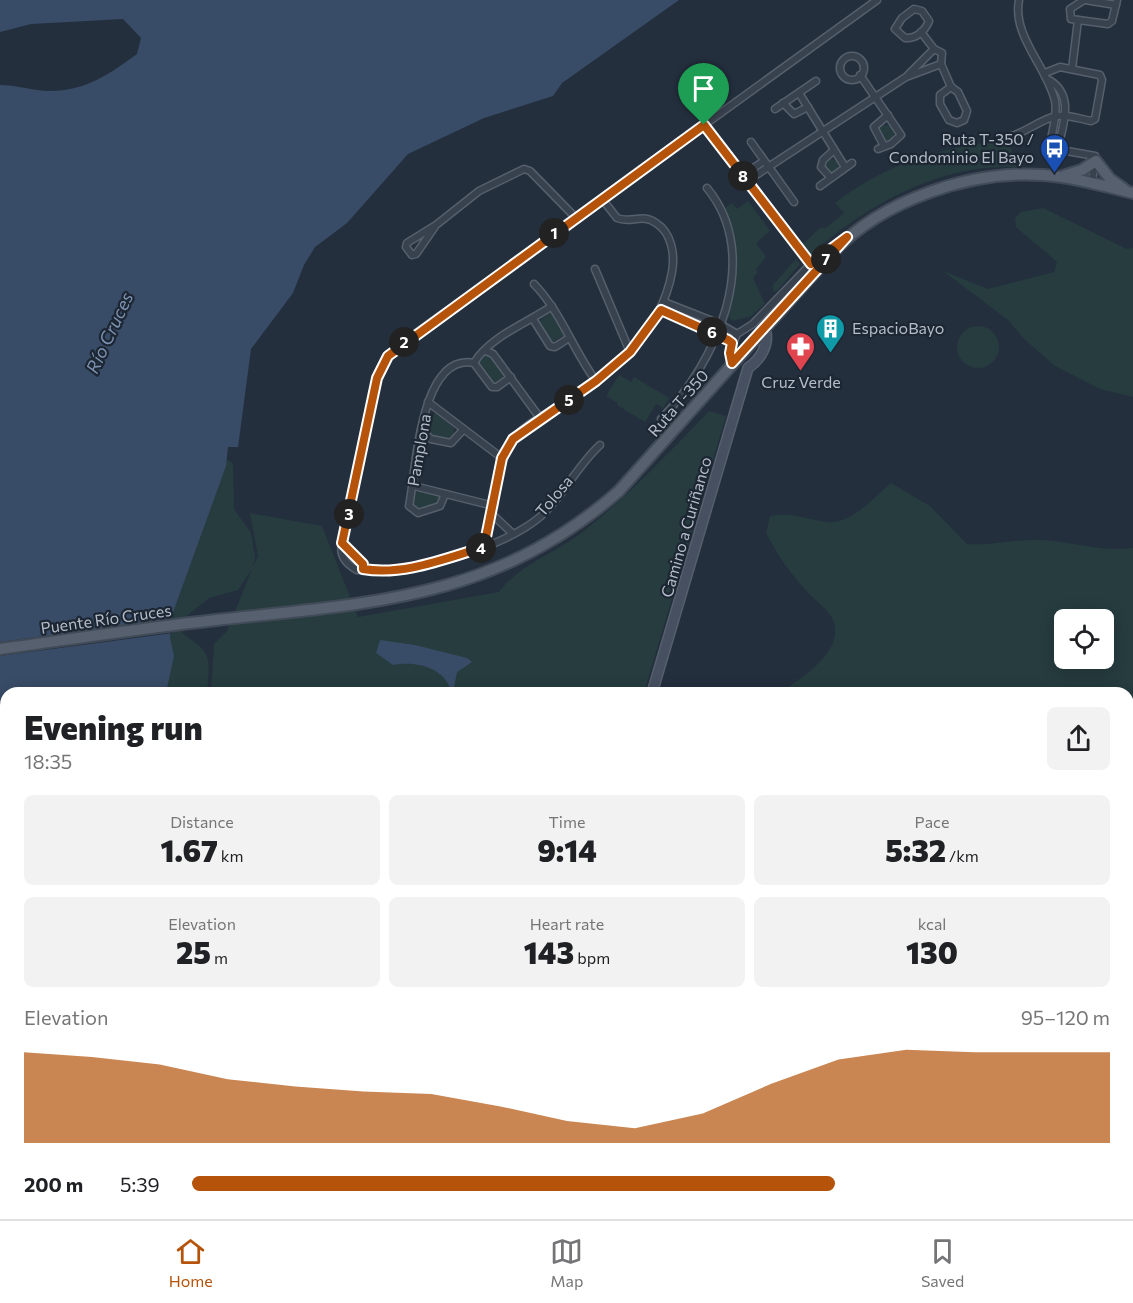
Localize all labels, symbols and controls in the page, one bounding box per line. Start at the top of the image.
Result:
pin [678,63,729,125]
icon: arrive [687,72,720,105]
place label: Ruta T-350 / Condominio El Bayo [889,129,1034,166]
bus stop icon: Ruta T-350 / Condominio El Bayo [1039,132,1071,174]
pin: 8 [728,161,758,191]
text: 8 [738,166,748,185]
pin: 1 [539,218,569,248]
text: 1 [550,223,558,242]
pin: 7 [811,244,841,274]
text: 7 [822,249,830,268]
water label: Río Cruces [81,288,137,377]
building icon: EspacioBayo [815,312,847,354]
pin: 6 [697,317,727,347]
place label: EspacioBayo [852,318,944,337]
text: 6 [707,322,717,341]
pin: 2 [389,327,419,357]
pharmacy icon: Cruz Verde [785,330,817,372]
text: 2 [399,332,409,351]
street label: Ruta T-350 [643,365,712,440]
place label: Cruz Verde [761,372,841,391]
pin: 5 [554,385,584,415]
text: 5 [564,390,574,409]
street label: Pamplona [403,412,434,488]
street label: Camino a Curiñanco [656,454,715,599]
street label: Tolosa [531,471,576,520]
pin: 3 [334,499,364,529]
text: 3 [344,504,354,523]
pin: 4 [466,533,496,563]
text: 4 [476,538,486,557]
street label: Puente Río Cruces [39,600,173,637]
map controls [1054,609,1114,669]
button: locate [1054,609,1114,669]
text: Evening run [24,706,203,747]
button: share [1047,707,1110,770]
text: 18:35 [24,749,72,773]
text: Distance [170,812,234,831]
text: Time [549,812,585,831]
text: Pace [915,812,949,831]
text: 1.67 [161,831,218,868]
text: 9:14 [537,831,597,868]
text: 5:32 [885,831,946,868]
text: km [218,846,243,865]
text: /km [946,846,979,865]
text: Elevation [168,914,236,933]
text: Heart rate [530,914,604,933]
text: kcal [918,914,946,933]
text: 25 [176,933,211,970]
text: 143 [524,933,574,970]
text: 130 [906,933,958,970]
text: m [211,948,228,967]
text: bpm [574,948,610,967]
text: Elevation [24,1005,109,1029]
text: 95–120 m [1021,1005,1110,1029]
text: 200 m [24,1172,83,1196]
text: 5:39 [120,1172,160,1196]
tab: Home [169,1235,213,1290]
tab: Map [550,1235,583,1290]
tab: Saved [921,1235,964,1290]

